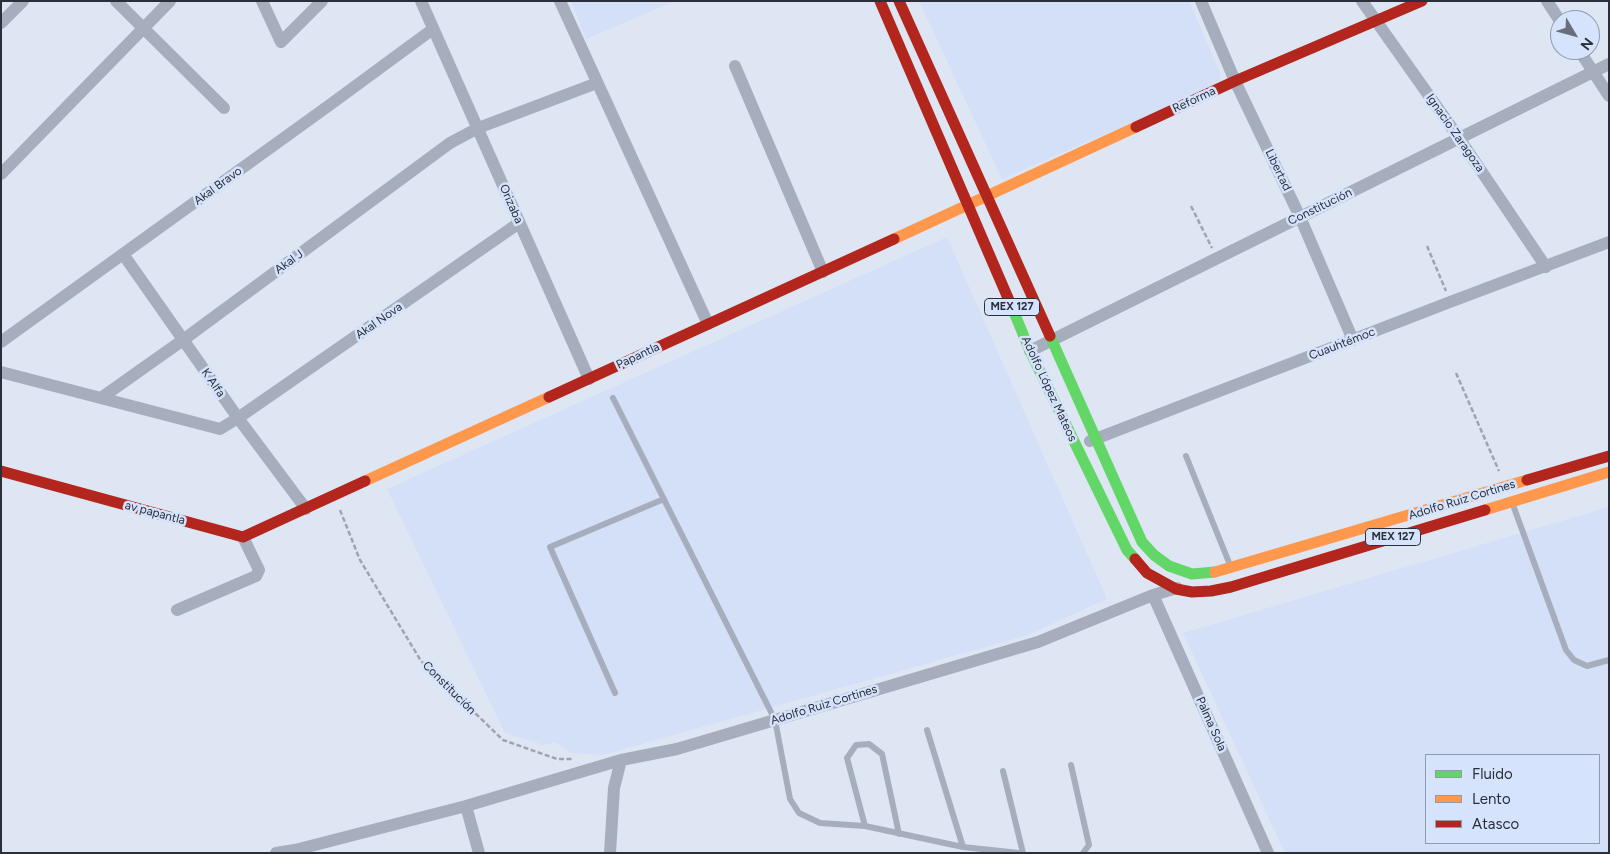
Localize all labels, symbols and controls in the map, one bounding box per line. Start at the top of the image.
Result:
north arrow [1550,10,1600,60]
text: N [1577,34,1597,53]
street label: Reforma [1170,84,1218,116]
street label: Ignacio Zaragoza [1423,91,1487,175]
street label: Libertad [1262,147,1294,193]
street label: Akal Bravo [191,164,245,208]
street label: Orizaba [496,182,526,226]
street label: Constitución [1286,185,1354,229]
street label: Akal J [272,247,306,277]
road number: MEX 127 [984,298,1040,316]
street label: Akal Nova [353,300,405,342]
street label: Cuauhtémoc [1307,325,1377,363]
street label: Adolfo López Mateos [1018,334,1080,444]
street label: Papantla [614,340,662,372]
street label: K Alfa [198,366,228,400]
street label: Adolfo Ruiz Cortines [1407,477,1517,523]
street label: av papantla [123,498,187,528]
road number: MEX 127 [1366,528,1420,546]
street label: Constitución [419,658,479,718]
street label: Adolfo Ruiz Cortines [769,682,879,728]
street label: Palma Sola [1193,695,1229,753]
legend [1425,754,1600,844]
text: Fluido [1472,765,1513,783]
text: Lento [1472,790,1511,808]
text: Atasco [1472,815,1519,833]

